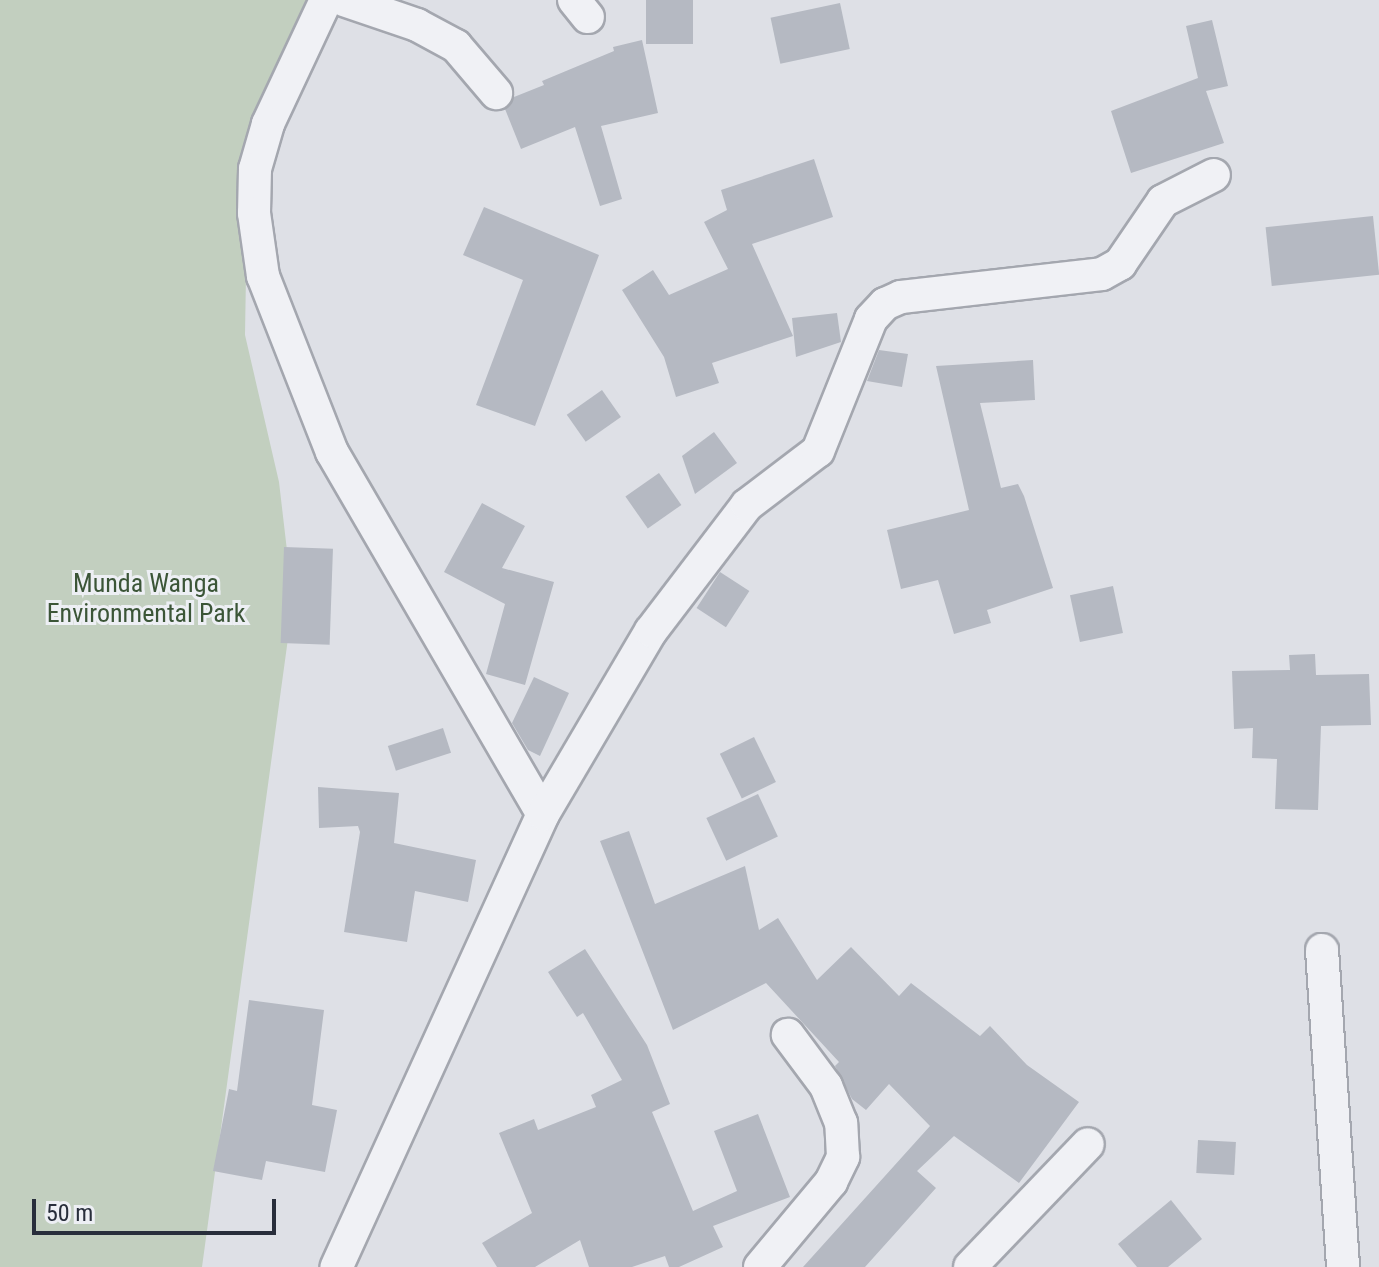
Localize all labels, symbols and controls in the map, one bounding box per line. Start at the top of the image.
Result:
park label: Munda Wanga Environmental Park [47,568,245,630]
scale bar [36,1183,280,1233]
text: 50 m [46,1199,93,1227]

